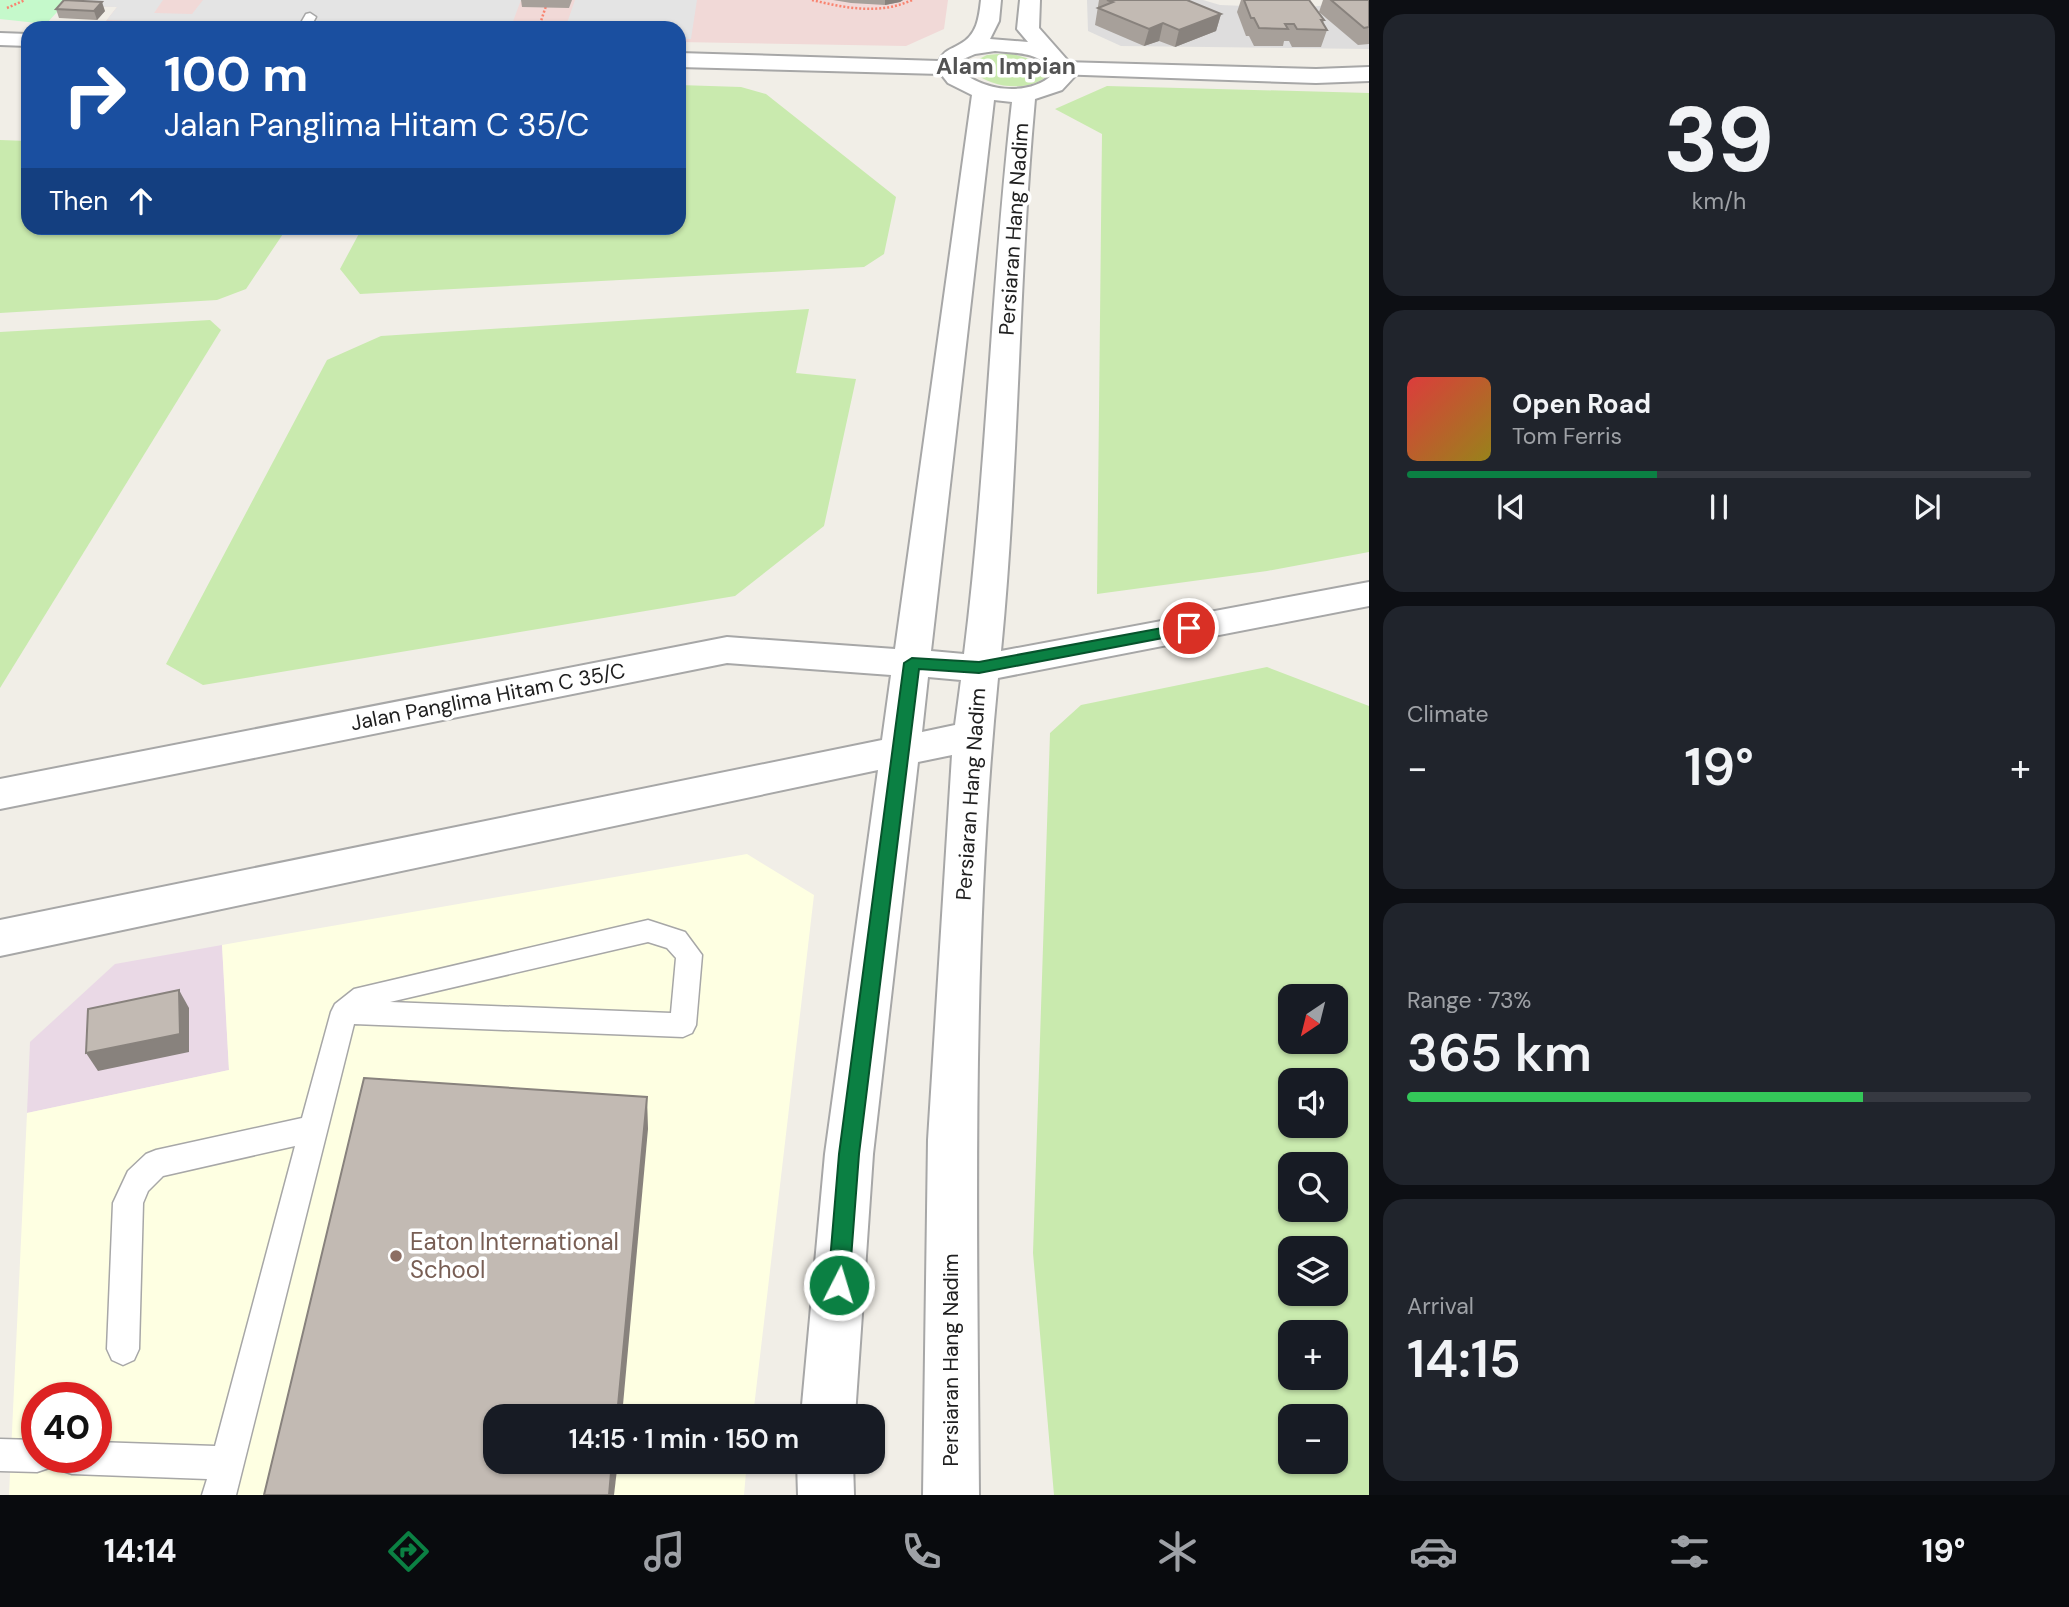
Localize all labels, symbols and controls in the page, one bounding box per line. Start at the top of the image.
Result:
text: 100 m [164,42,308,106]
icon: right [49,49,140,140]
district label: Alam Impian [936,51,1076,81]
text: 39 [1664,81,1774,199]
text: Jalan Panglima Hitam C 35/C [164,104,589,146]
street label: Persiaran Hang Nadim [993,122,1035,336]
icon: ahead [122,182,160,220]
text: Then [49,184,108,218]
text: km/h [1692,186,1746,216]
text: Open Road [1512,387,1651,421]
text: Tom Ferris [1512,421,1622,451]
icon: previous [1492,488,1530,526]
icon: pause [1700,488,1738,526]
icon: next [1908,488,1946,526]
pin [1159,598,1219,658]
icon: arrive [1170,609,1208,647]
street label: Jalan Panglima Hitam C 35/C [348,657,628,737]
street label: Persiaran Hang Nadim [950,687,992,901]
text: Climate [1407,699,1489,729]
text: 19° [1684,733,1754,801]
text: − [1407,743,1428,793]
text: + [2010,743,2031,793]
north arrow [1278,984,1348,1054]
map controls [1278,984,1348,1474]
text: Range · 73% [1407,985,1531,1015]
text: 365 km [1407,1019,1592,1087]
button: sound [1278,1068,1348,1138]
button: search [1278,1152,1348,1222]
place label: Eaton International School [410,1226,619,1285]
button: layers [1278,1236,1348,1306]
marker: Eaton International School [388,1248,404,1264]
position arrow [802,1248,876,1322]
street label: Persiaran Hang Nadim [937,1253,965,1467]
text: Arrival [1407,1291,1474,1321]
button: + [1278,1320,1348,1390]
text: 14:15 [1407,1325,1521,1393]
speed limit sign: 40 [21,1382,112,1473]
button: − [1278,1404,1348,1474]
text: 14:15 · 1 min · 150 m [569,1422,799,1456]
icon: directions [384,1527,433,1576]
icon: music [640,1527,689,1576]
icon: phone [897,1527,946,1576]
icon: climate [1153,1527,1202,1576]
icon: car [1409,1527,1458,1576]
icon: filters [1665,1527,1714,1576]
text: 14:14 [104,1530,177,1572]
text: 19° [1922,1530,1965,1572]

